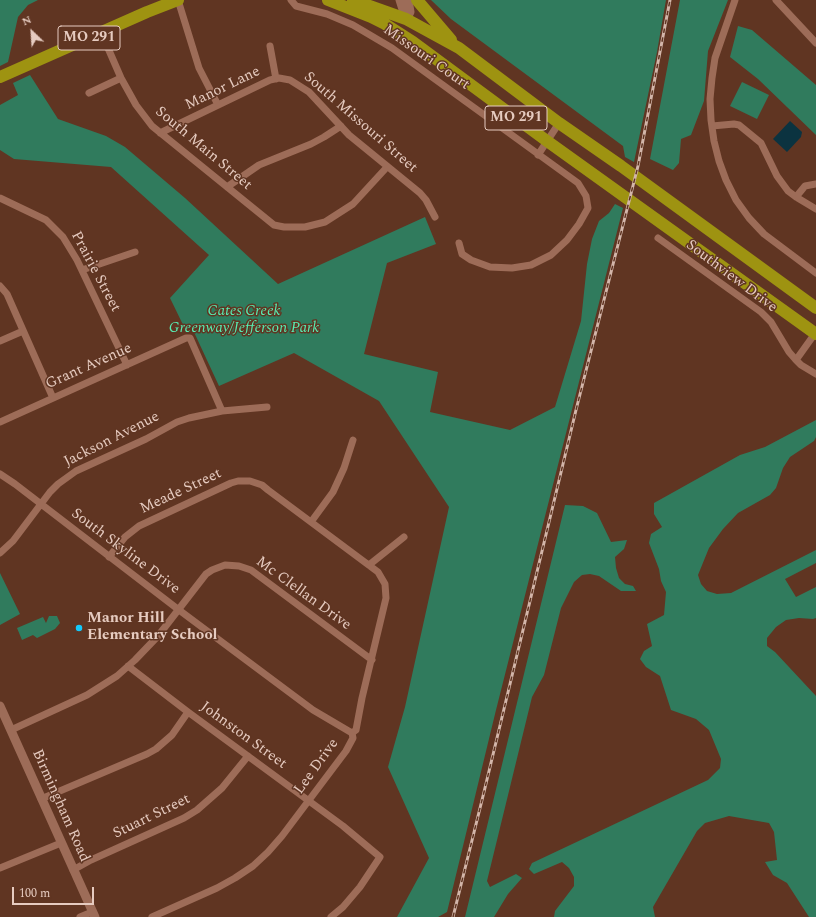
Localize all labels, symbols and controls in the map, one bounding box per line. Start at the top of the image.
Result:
text: N [19,11,34,30]
north arrow [12,12,52,52]
street label: Missouri Court [379,22,473,94]
road number: MO 291 [58,26,120,50]
street label: Manor Lane [183,63,263,115]
street label: South Missouri Street [299,69,421,177]
street label: South Main Street [151,103,255,195]
road number: MO 291 [485,106,547,130]
street label: Prairie Street [66,229,124,315]
street label: Southview Drive [682,237,780,317]
park label: Cates Creek Greenway/Jefferson Park [169,303,319,338]
street label: Grant Avenue [43,340,135,394]
street label: Jackson Avenue [61,408,163,472]
street label: Meade Street [137,465,225,519]
street label: South Skyline Drive [67,505,183,599]
street label: Mc Clellan Drive [252,553,354,635]
place label: Manor Hill Elementary School [87,610,217,645]
marker: Manor Hill Elementary School [74,623,84,633]
street label: Johnston Street [196,699,290,773]
street label: Lee Drive [291,736,343,798]
street label: Birmingham Road [27,747,93,865]
street label: Stuart Street [111,791,193,843]
scale bar [14,879,96,905]
text: 100 m [19,884,50,903]

